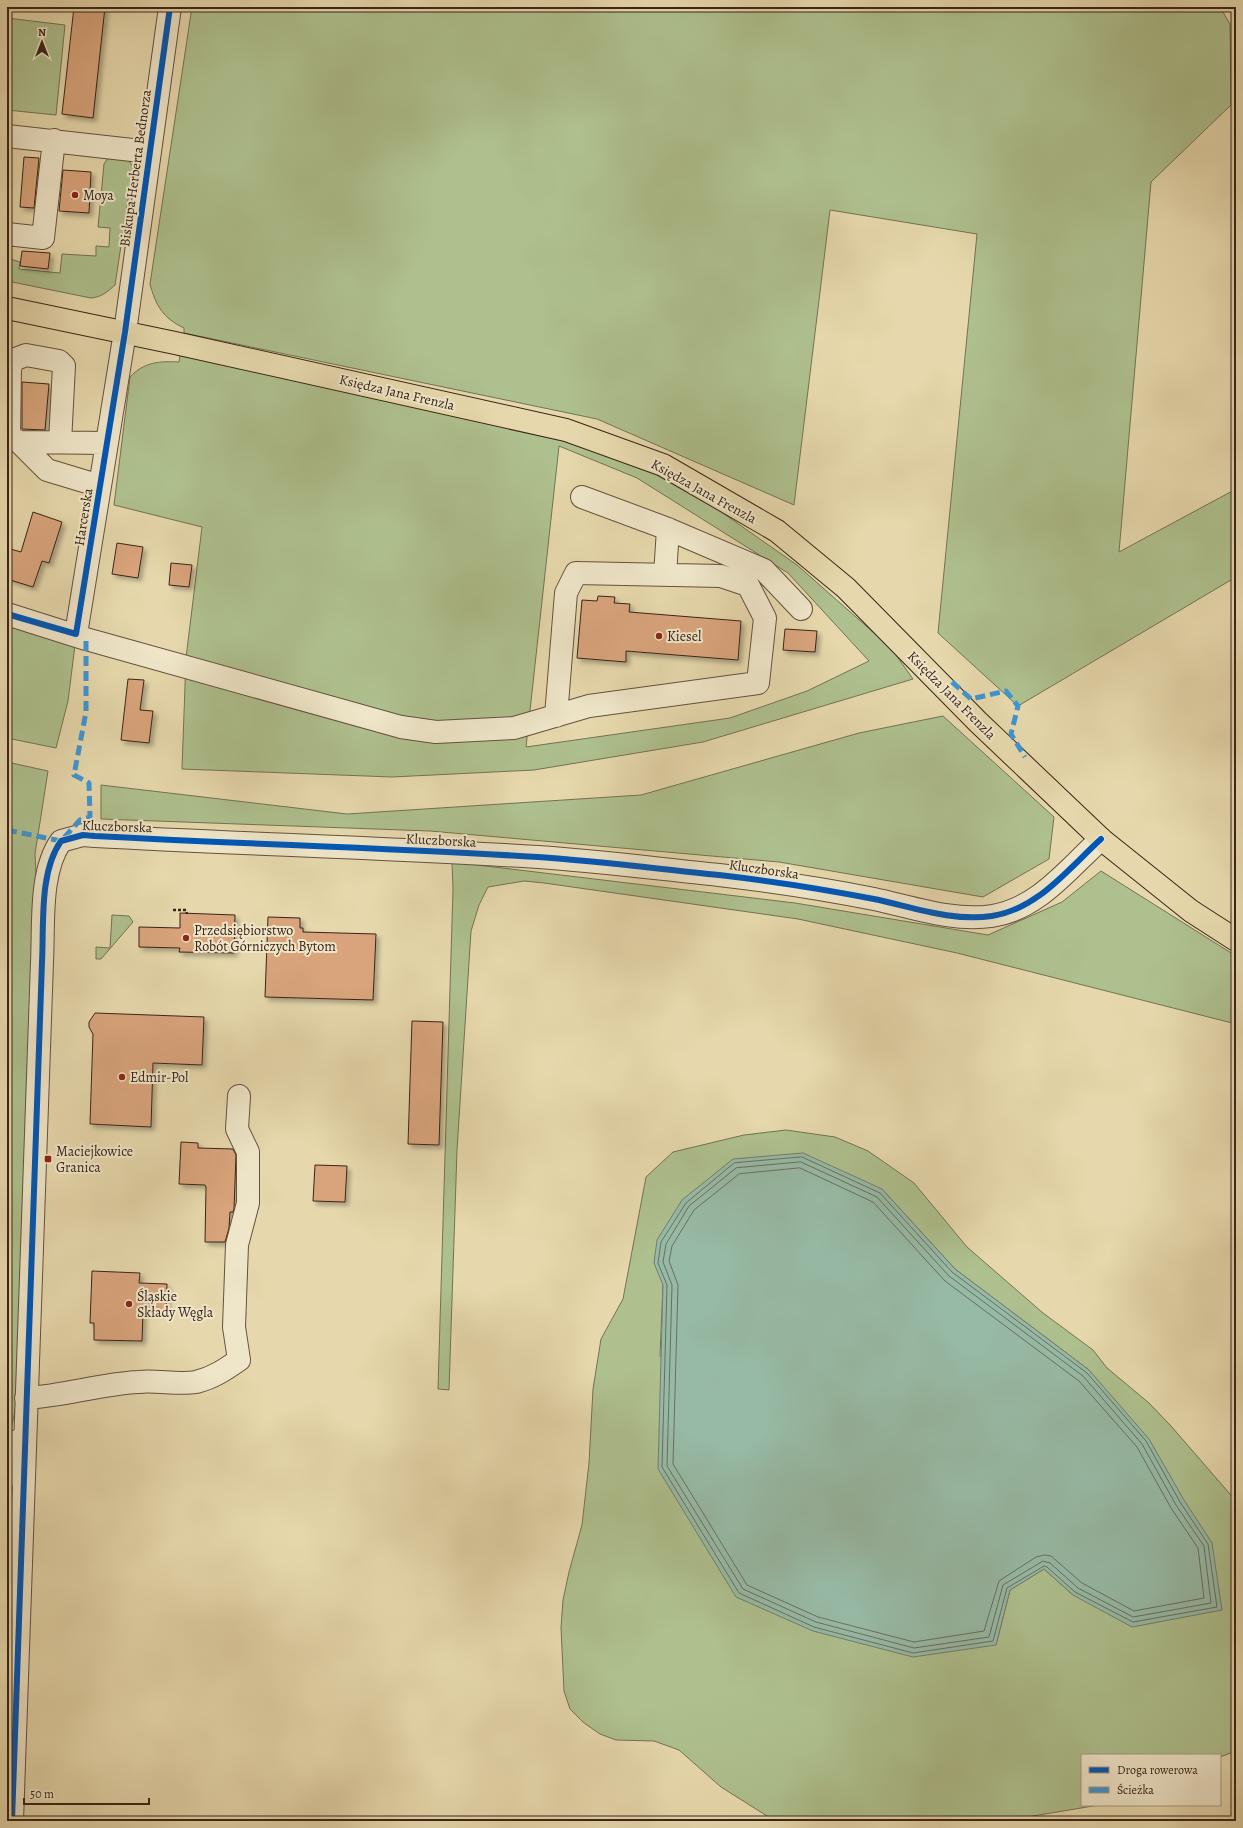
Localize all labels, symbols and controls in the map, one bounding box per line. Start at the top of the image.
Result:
north arrow [22,22,62,62]
text: N [38,25,46,40]
street label: Biskupa Herberta Bednorza [115,88,156,248]
place label: Moya [83,186,114,205]
marker: Moya [70,190,80,200]
street label: Księdza Jana Frenzla [337,370,457,415]
street label: Księdza Jana Frenzla [648,455,760,529]
street label: Harcerska [70,486,98,547]
place label: Kiesel [667,627,702,646]
marker: Kiesel [654,631,664,641]
street label: Księdza Jana Frenzla [903,647,1000,744]
street label: Kluczborska [81,816,153,837]
street label: Kluczborska [405,829,477,852]
street label: Kluczborska [728,855,801,884]
place label: Przedsiębiorstwo Robót Górniczych Bytom [194,921,336,956]
marker: Przedsiębiorstwo Robót Górniczych Bytom [181,933,191,943]
place label: Edmir-Pol [130,1068,189,1087]
marker: Edmir-Pol [117,1072,127,1082]
place label: Maciejkowice Granica [56,1142,133,1177]
marker: Maciejkowice Granica [43,1154,53,1164]
place label: Śląskie Składy Węgla [137,1287,214,1322]
marker: Śląskie Składy Węgla [124,1299,134,1309]
legend [1081,1754,1221,1806]
text: Droga rowerowa [1117,1762,1198,1778]
scale bar [24,1780,149,1806]
text: Ścieżka [1117,1782,1154,1798]
text: 50 m [30,1786,54,1802]

